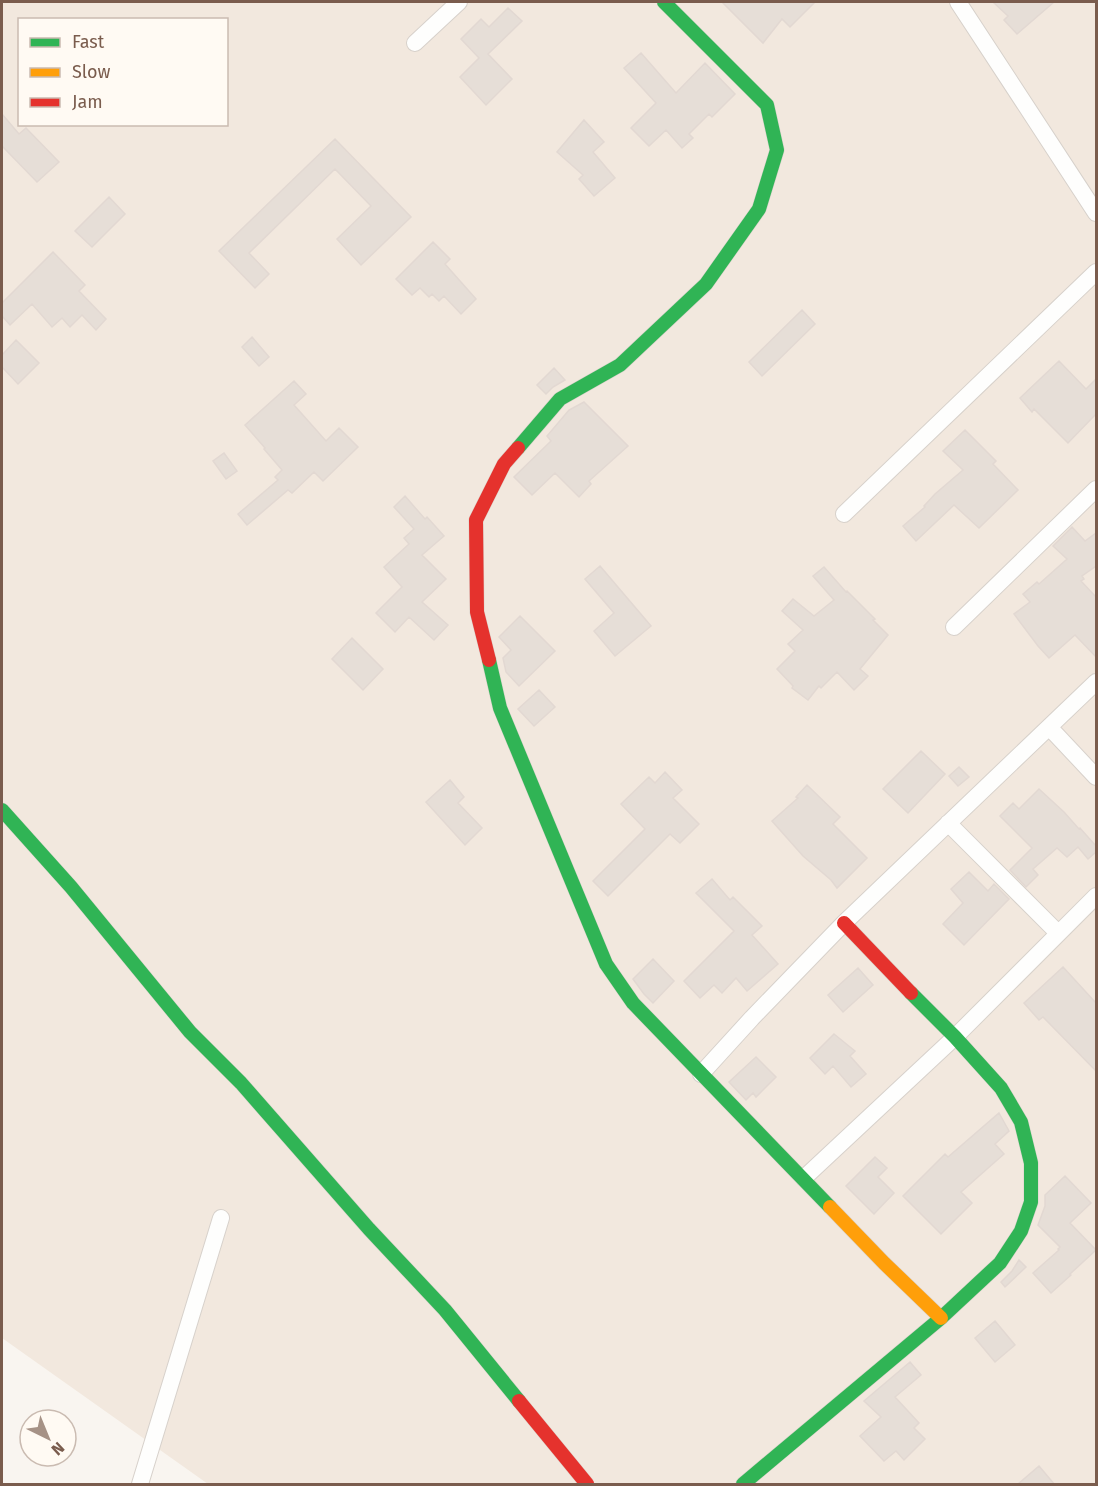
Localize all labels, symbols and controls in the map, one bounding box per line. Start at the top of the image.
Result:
legend [18,18,228,126]
text: Fast [72,31,105,53]
text: Slow [72,61,111,83]
text: Jam [72,91,103,113]
north arrow [18,1408,78,1468]
text: N [48,1438,68,1459]

